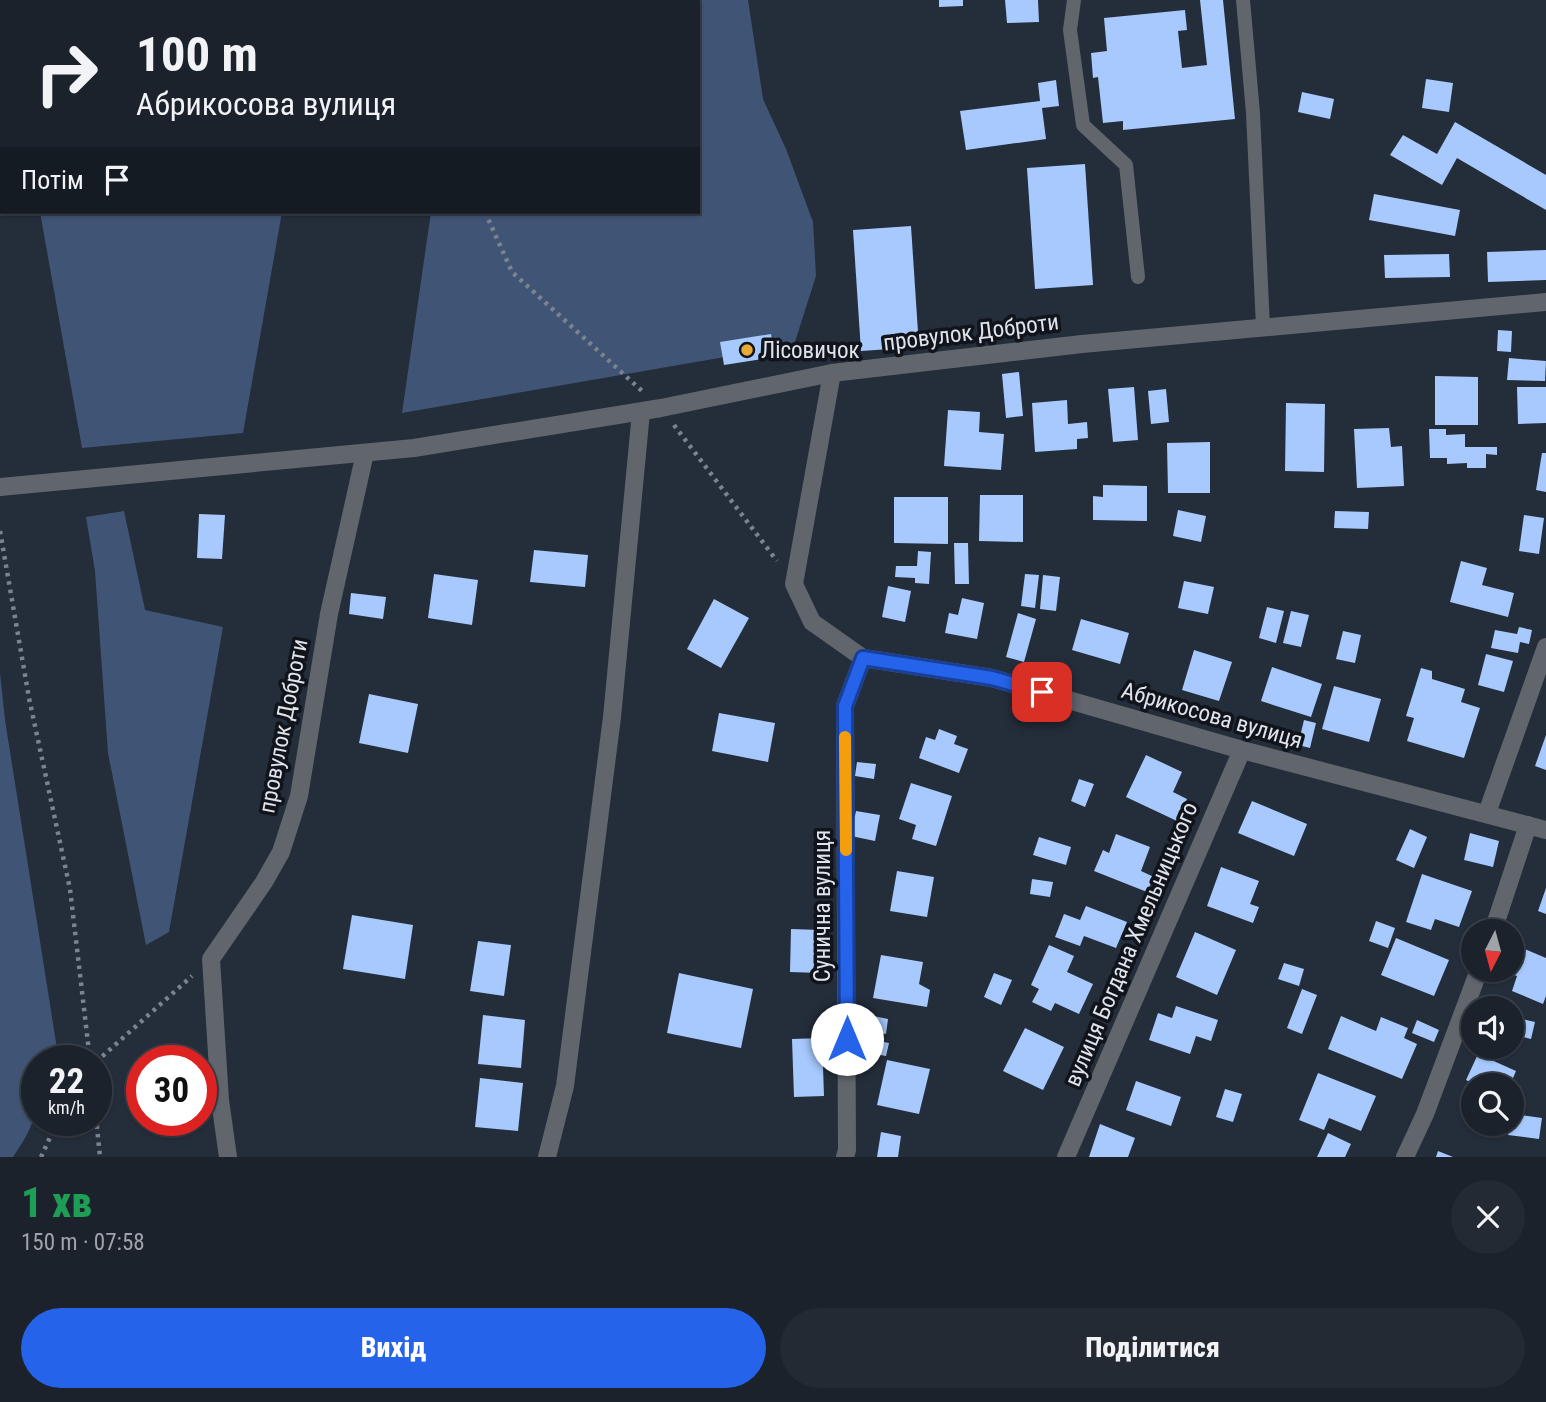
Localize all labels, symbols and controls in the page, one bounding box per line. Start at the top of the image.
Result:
text: 100 m [136,26,258,83]
icon: right [21,28,112,119]
text: Абрикосова вулиця [136,85,396,123]
icon: arrive [98,161,136,199]
text: Потім [21,165,84,195]
street label: провулок Доброти [882,308,1060,357]
place label: Лісовичок [761,337,860,364]
marker: Лісовичок [739,342,755,358]
street label: провулок Доброти [253,637,314,815]
pin [1012,662,1072,722]
icon: arrive [1023,673,1061,711]
street label: Абрикосова вулиця [1118,677,1305,754]
street label: вулиця Богдана Хмельницького [1059,798,1204,1090]
street label: Сунична вулиця [809,830,836,982]
north arrow [1461,919,1524,982]
map controls [1461,919,1524,1136]
button: sound [1461,996,1524,1059]
position arrow [810,1002,884,1076]
speed limit sign: 30 [126,1045,217,1136]
text: 22 [49,1061,84,1102]
button: search [1461,1073,1524,1136]
text: km/h [48,1097,85,1118]
text: 1 хв [21,1178,92,1227]
button: close [1451,1180,1525,1254]
text: 150 m · 07:58 [21,1229,145,1256]
button: Вихід [21,1308,766,1388]
button: Поділитися [780,1308,1525,1388]

